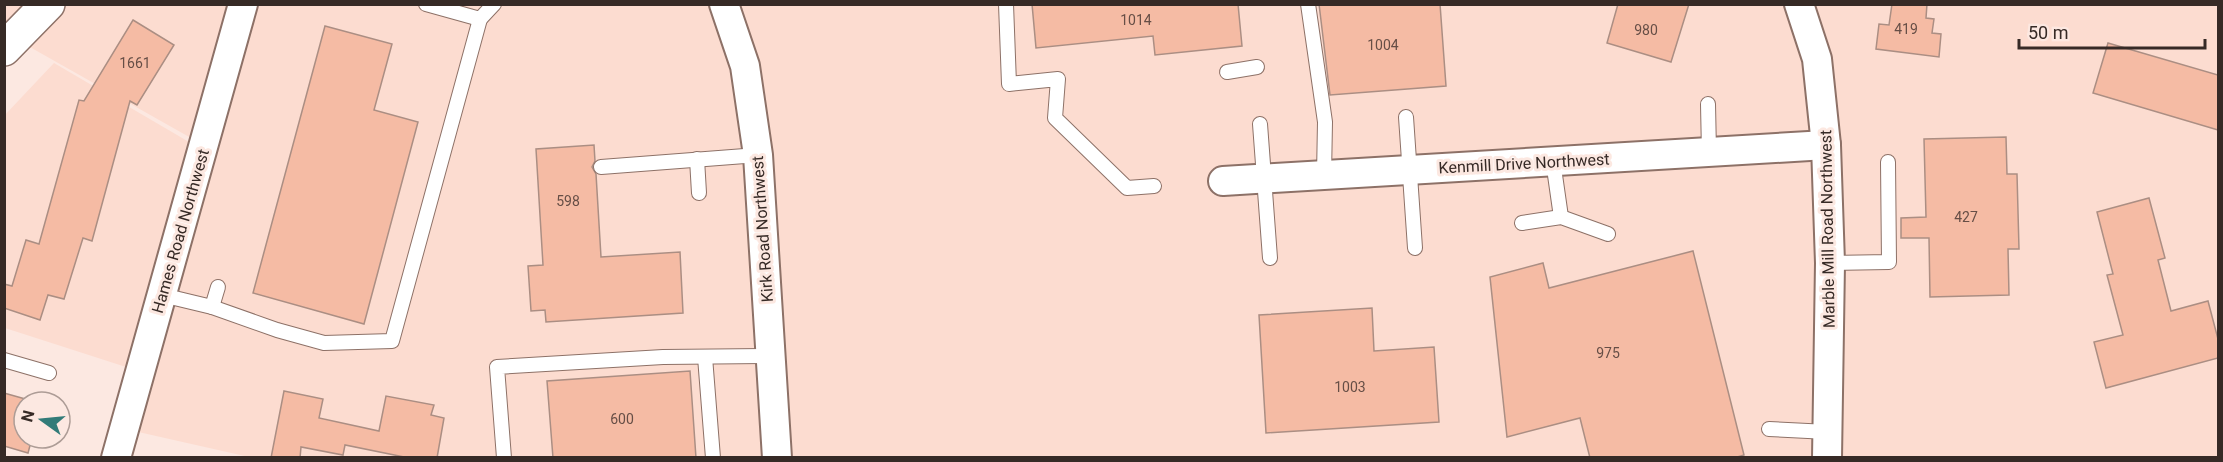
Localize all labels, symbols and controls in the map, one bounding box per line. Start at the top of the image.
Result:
house number: 1014 [1120,12,1152,28]
scale bar [2019,12,2205,50]
house number: 419 [1894,21,1918,37]
house number: 980 [1634,22,1658,38]
text: 50 m [2028,22,2068,43]
house number: 1004 [1367,37,1399,53]
house number: 1661 [119,55,151,71]
street label: Marble Mill Road Northwest [1816,130,1839,328]
street label: Hames Road Northwest [148,147,213,315]
street label: Kenmill Drive Northwest [1438,150,1610,177]
street label: Kirk Road Northwest [748,155,777,303]
house number: 598 [556,193,580,209]
house number: 427 [1954,209,1978,225]
house number: 975 [1596,345,1620,361]
house number: 1003 [1334,379,1366,395]
north arrow [12,390,72,450]
text: N [17,408,39,424]
house number: 600 [610,411,634,427]

